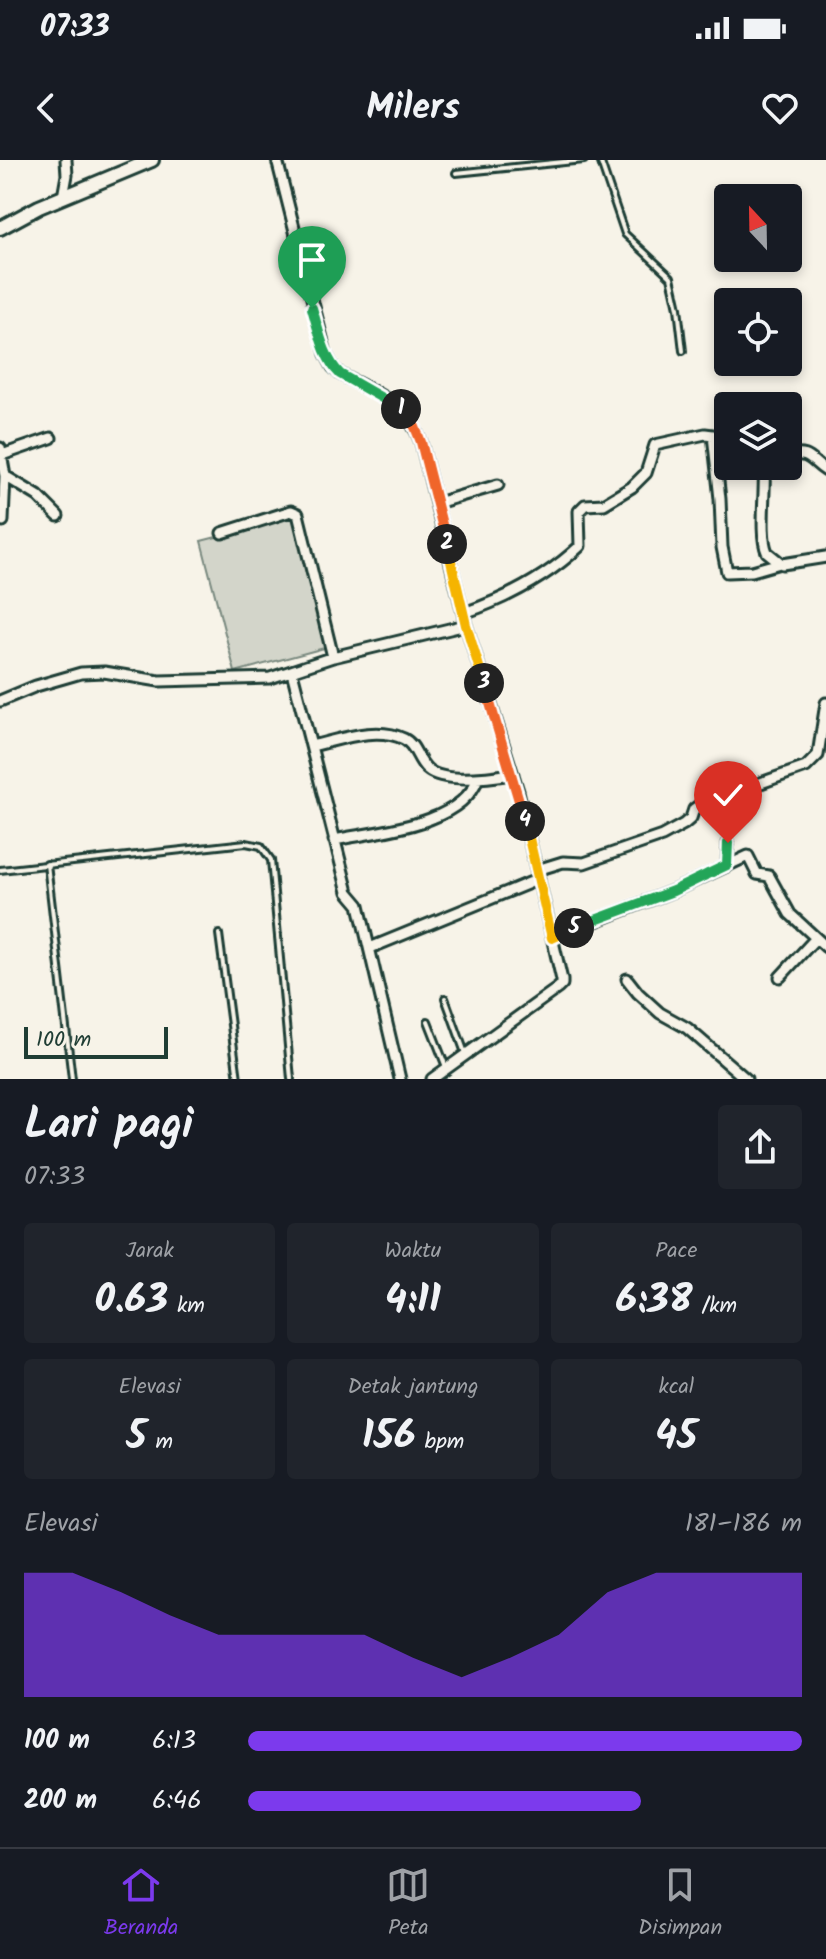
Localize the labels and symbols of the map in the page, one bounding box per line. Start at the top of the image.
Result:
north arrow [714,184,802,272]
pin [278,226,346,308]
pin: 1 [381,389,421,429]
pin: 2 [427,524,467,564]
pin: 3 [464,663,504,703]
pin [694,761,762,843]
pin: 4 [505,801,545,841]
pin: 5 [554,908,594,948]
scale bar [24,1023,168,1059]

